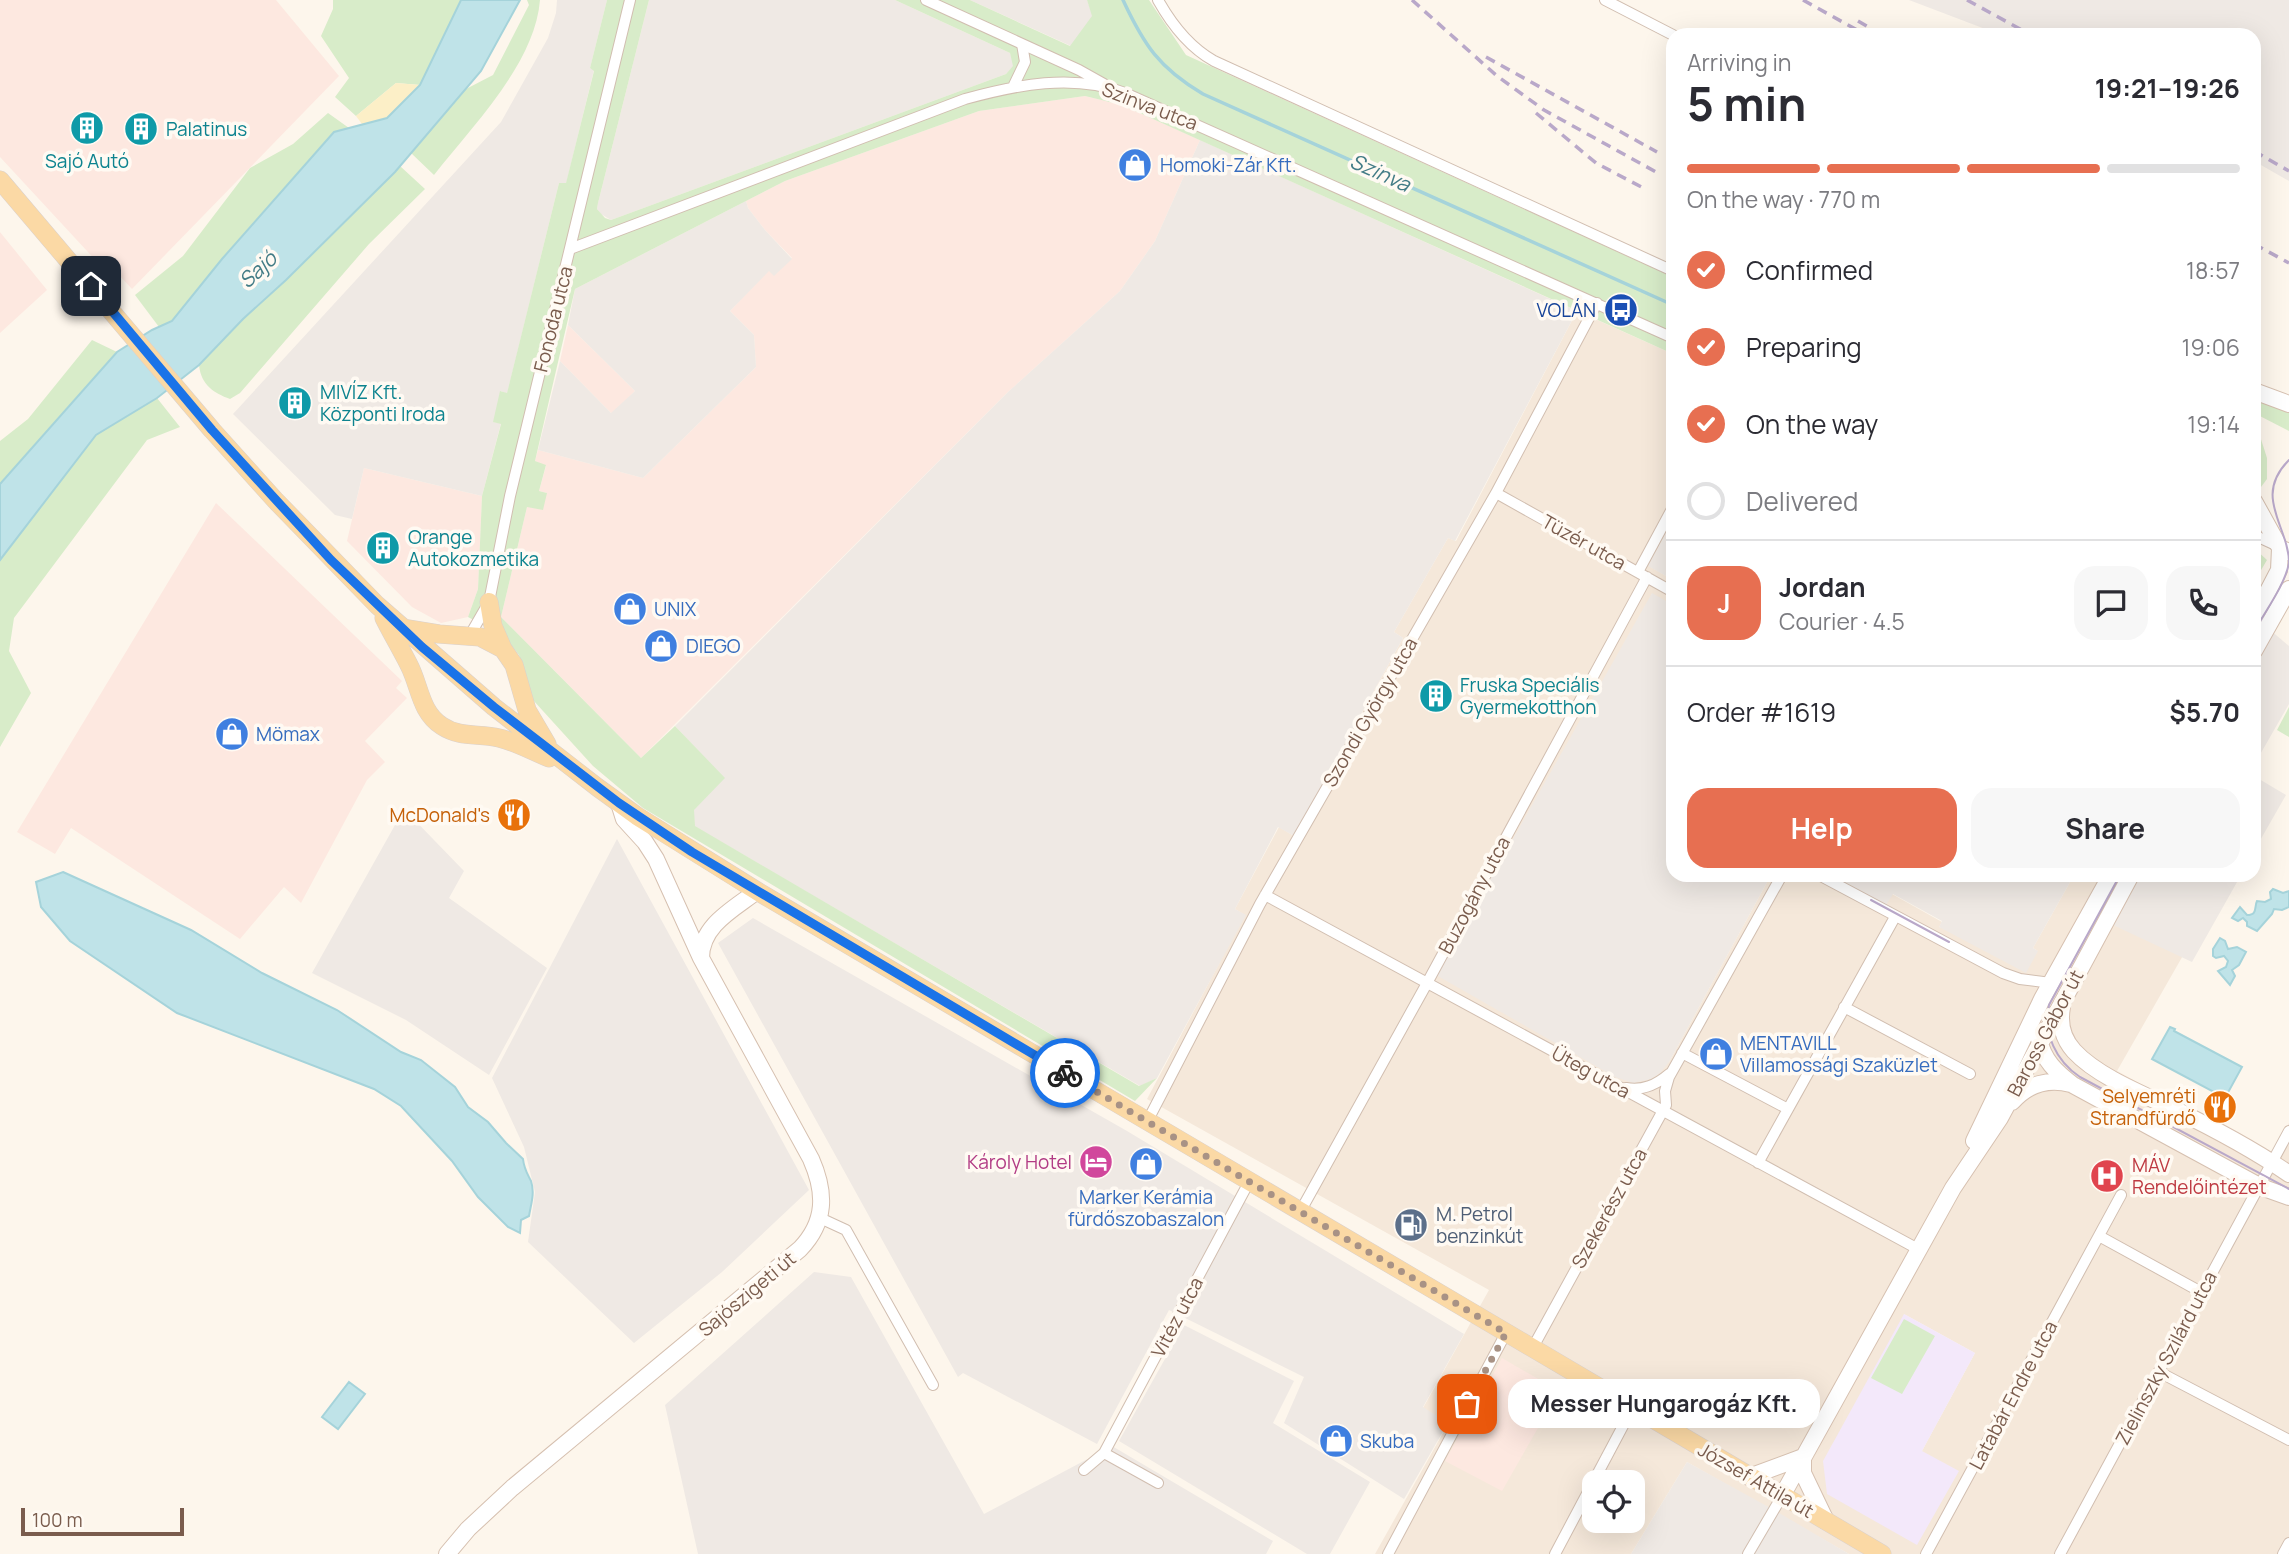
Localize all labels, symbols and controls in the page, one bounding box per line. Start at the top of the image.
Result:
text: Arriving in [1687,46,1792,78]
text: 19:21–19:26 [2095,70,2240,106]
text: 5 min [1687,72,1806,135]
street label: Szinva utca [1098,76,1202,136]
building icon: Sajó Autó [68,109,106,147]
building icon: Palatinus [122,110,160,148]
place label: Palatinus [166,116,247,142]
shop icon: Homoki-Zár Kft. [1116,146,1154,184]
water label: Szinva [1346,146,1416,198]
place label: Sajó Autó [45,148,129,174]
place label: Homoki-Zár Kft. [1160,152,1297,178]
text: On the way · 770 m [1687,183,1880,215]
water label: Sajó [232,244,283,294]
icon: check [1687,251,1725,289]
text: Confirmed [1746,252,1873,288]
text: 18:57 [2186,254,2240,286]
pin [61,256,121,316]
street label: Fonoda utca [527,263,579,375]
icon: home [72,267,110,305]
bus stop icon: VOLÁN [1602,291,1640,329]
place label: VOLÁN [1536,297,1596,323]
icon: check [1687,328,1725,366]
text: Preparing [1746,329,1862,365]
text: 19:06 [2182,331,2240,363]
place label: MIVÍZ Kft. Központi Iroda [320,379,445,427]
building icon: MIVÍZ Kft. Központi Iroda [276,384,314,422]
icon: check [1687,405,1725,443]
text: On the way [1746,406,1878,442]
text: 19:14 [2187,408,2240,440]
text: Delivered [1746,483,1858,519]
street label: Tüzér utca [1537,508,1631,576]
place label: Orange Autokozmetika [408,524,539,572]
building icon: Orange Autokozmetika [364,529,402,567]
button: chat [2074,566,2148,640]
button: phone [2166,566,2240,640]
text: Jordan [1779,569,1865,605]
text: J [1717,585,1731,621]
shop icon: UNIX [611,590,649,628]
place label: UNIX [654,596,697,622]
text: Courier · 4.5 [1779,605,1905,637]
shop icon: DIEGO [642,627,680,665]
place label: DIEGO [686,633,741,659]
street label: Szondi György utca [1317,633,1423,791]
place label: Fruska Speciális Gyermekotthon [1460,672,1600,720]
building icon: Fruska Speciális Gyermekotthon [1417,677,1455,715]
text: Order #1619 [1687,694,1836,730]
text: $5.70 [2170,694,2240,730]
shop icon: Mömax [213,715,251,753]
place label: Mömax [256,721,320,747]
button: Help [1687,788,1957,868]
button: Share [1971,788,2240,868]
restaurant icon: McDonald's [495,796,533,834]
place label: McDonald's [389,802,490,828]
street label: Buzogány utca [1432,832,1516,958]
street label: Baross Gábor út [2001,965,2089,1101]
place label: MENTAVILL Villamossági Szaküzlet [1740,1030,1938,1078]
shop icon: MENTAVILL Villamossági Szaküzlet [1697,1035,1735,1073]
courier [1030,1038,1100,1108]
street label: Üteg utca [1547,1040,1635,1104]
icon: bike [1046,1054,1084,1092]
place label: Selyemréti Strandfürdő [2090,1083,2196,1131]
restaurant icon: Selyemréti Strandfürdő [2201,1088,2239,1126]
hotel icon: Károly Hotel [1077,1143,1115,1181]
street label: Szekerész utca [1565,1143,1653,1273]
shop icon: Marker Kerámia fürdőszobaszalon [1127,1145,1165,1183]
place label: Károly Hotel [967,1149,1072,1175]
place label: MÁV Rendelőintézet [2132,1152,2267,1200]
hospital icon: MÁV Rendelőintézet [2088,1157,2126,1195]
place label: Marker Kerámia fürdőszobaszalon [1068,1184,1224,1232]
place label: M. Petrol benzinkút [1436,1201,1523,1249]
fuel station icon: M. Petrol benzinkút [1392,1206,1430,1244]
street label: Sajószigeti út [693,1246,801,1342]
street label: Zielinszky Szilárd utca [2109,1267,2223,1449]
street label: Vitéz utca [1145,1272,1209,1362]
street label: Latabár Endre utca [1963,1316,2063,1474]
pin [1437,1374,1497,1434]
callout: Messer Hungarogáz Kft. [1509,1380,1820,1428]
icon: bag [1448,1385,1486,1423]
text: Messer Hungarogáz Kft. [1531,1387,1797,1419]
shop icon: Skuba [1317,1422,1355,1460]
place label: Skuba [1360,1428,1414,1454]
street label: József Attila út [1693,1436,1819,1524]
map controls [1582,1470,1645,1533]
button: locate [1582,1470,1645,1533]
scale bar [21,1505,184,1537]
text: 100 m [32,1507,83,1533]

